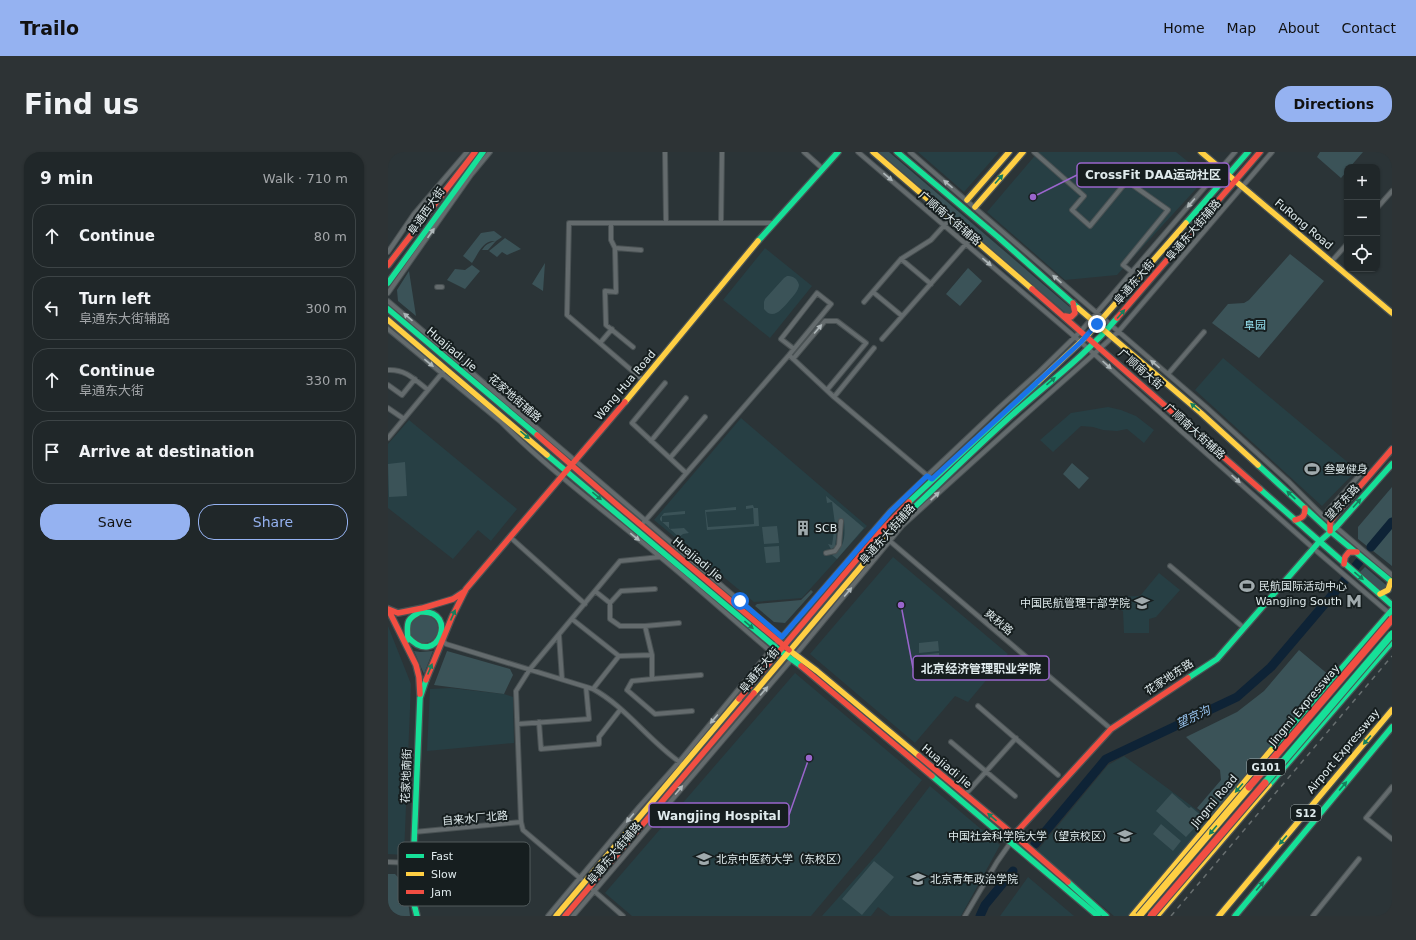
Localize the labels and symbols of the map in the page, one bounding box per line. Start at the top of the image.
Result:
callout: CrossFit DAA运动社区 [1077,163,1229,187]
text: CrossFit DAA运动社区 [1085,168,1221,182]
one-way arrow [883,173,893,182]
one-way arrow [994,174,1004,184]
one-way arrow [943,180,954,189]
street label: 阜通西大街 [405,185,448,238]
street label: 广顺南大街辅路 [916,189,983,248]
street label: FuRong Road [1272,196,1335,252]
street label: 阜通东大街辅路 [1163,197,1224,264]
one-way arrow [1187,198,1196,208]
one-way arrow [427,228,435,239]
one-way arrow [982,257,992,266]
street label: 阜通东大街 [1111,257,1157,307]
one-way arrow [1052,275,1061,284]
one-way arrow [1116,309,1125,319]
one-way arrow [402,313,413,322]
route end [1088,315,1106,333]
park label: 阜园 [1244,319,1266,332]
one-way arrow [814,323,823,334]
street label: Huajiadi Jie [424,325,480,374]
street label: 广顺南大街 [1116,346,1166,392]
street label: Wang Hua Road [592,348,658,423]
one-way arrow [424,358,435,367]
one-way arrow [1150,359,1161,368]
one-way arrow [1102,360,1112,369]
street label: 花家地街辅路 [486,372,544,425]
one-way arrow [1046,377,1057,386]
street label: 广顺南大街辅路 [1162,401,1228,462]
one-way arrow [1189,403,1200,412]
one-way arrow [520,431,531,440]
sports icon: 叁曼健身 [1303,460,1321,478]
place label: 叁曼健身 [1324,463,1368,476]
one-way arrow [1230,474,1241,483]
street label: 望京东路 [1323,482,1362,523]
one-way arrow [1286,490,1296,500]
one-way arrow [591,491,602,500]
one-way arrow [930,491,940,501]
one-way arrow [1352,498,1362,508]
street label: 阜通东大街辅路 [857,501,918,567]
building icon: SCB [794,519,812,537]
place label: SCB [815,522,837,535]
one-way arrow [630,532,641,541]
street label: Huajiadi Jie [670,535,726,584]
one-way arrow [1353,571,1364,580]
sports icon: 民航国际活动中心 [1238,577,1256,595]
place label: 民航国际活动中心 [1259,580,1347,593]
one-way arrow [844,587,853,597]
route start [731,592,749,610]
metro station icon: Wangjing South [1345,592,1363,610]
school or university icon: 中国民航管理干部学院 [1133,594,1151,612]
place label: Wangjing South [1256,595,1342,608]
place label: 中国民航管理干部学院 [1020,597,1130,610]
street label: 爽秋路 [982,607,1015,638]
one-way arrow [450,609,456,620]
one-way arrow [745,620,754,629]
street label: 阜通东大街 [737,645,782,696]
callout: 北京经济管理职业学院 [913,656,1049,680]
street label: 花家地东路 [1143,657,1196,698]
street label: Jingmi Expressway [1266,661,1343,750]
text: 北京经济管理职业学院 [921,662,1041,676]
one-way arrow [428,663,434,675]
one-way arrow [759,687,768,696]
water label: 望京沟 [1174,702,1214,731]
street label: Airport Expressway [1304,706,1383,796]
one-way arrow [710,714,719,724]
one-way arrow [1362,735,1371,746]
street label: Huajiadi Jie [919,742,975,791]
street label: 花家地南街 [399,748,414,804]
road number: G101 [1247,759,1285,775]
street label: Jingmi Road [1188,772,1240,831]
one-way arrow [1339,781,1348,792]
one-way arrow [1234,783,1243,793]
one-way arrow [675,785,684,795]
callout: Wangjing Hospital [649,803,789,827]
road number: S12 [1291,805,1321,821]
street label: 自来水厂北路 [442,809,508,828]
text: Wangjing Hospital [657,809,781,823]
one-way arrow [625,813,634,823]
one-way arrow [987,813,997,822]
street label: 阜通东大街辅路 [585,820,644,887]
one-way arrow [1208,824,1217,835]
school or university icon: 中国社会科学院大学（望京校区） [1116,827,1134,845]
place label: 中国社会科学院大学（望京校区） [948,830,1113,843]
one-way arrow [1279,834,1288,845]
legend [398,842,530,906]
text: Fast [431,850,454,863]
school or university icon: 北京中医药大学（东校区） [695,850,713,868]
place label: 北京中医药大学（东校区） [716,853,848,866]
text: Slow [431,868,457,881]
school or university icon: 北京青年政治学院 [909,870,927,888]
place label: 北京青年政治学院 [930,873,1018,886]
one-way arrow [1255,881,1264,891]
text: Jam [430,886,452,899]

